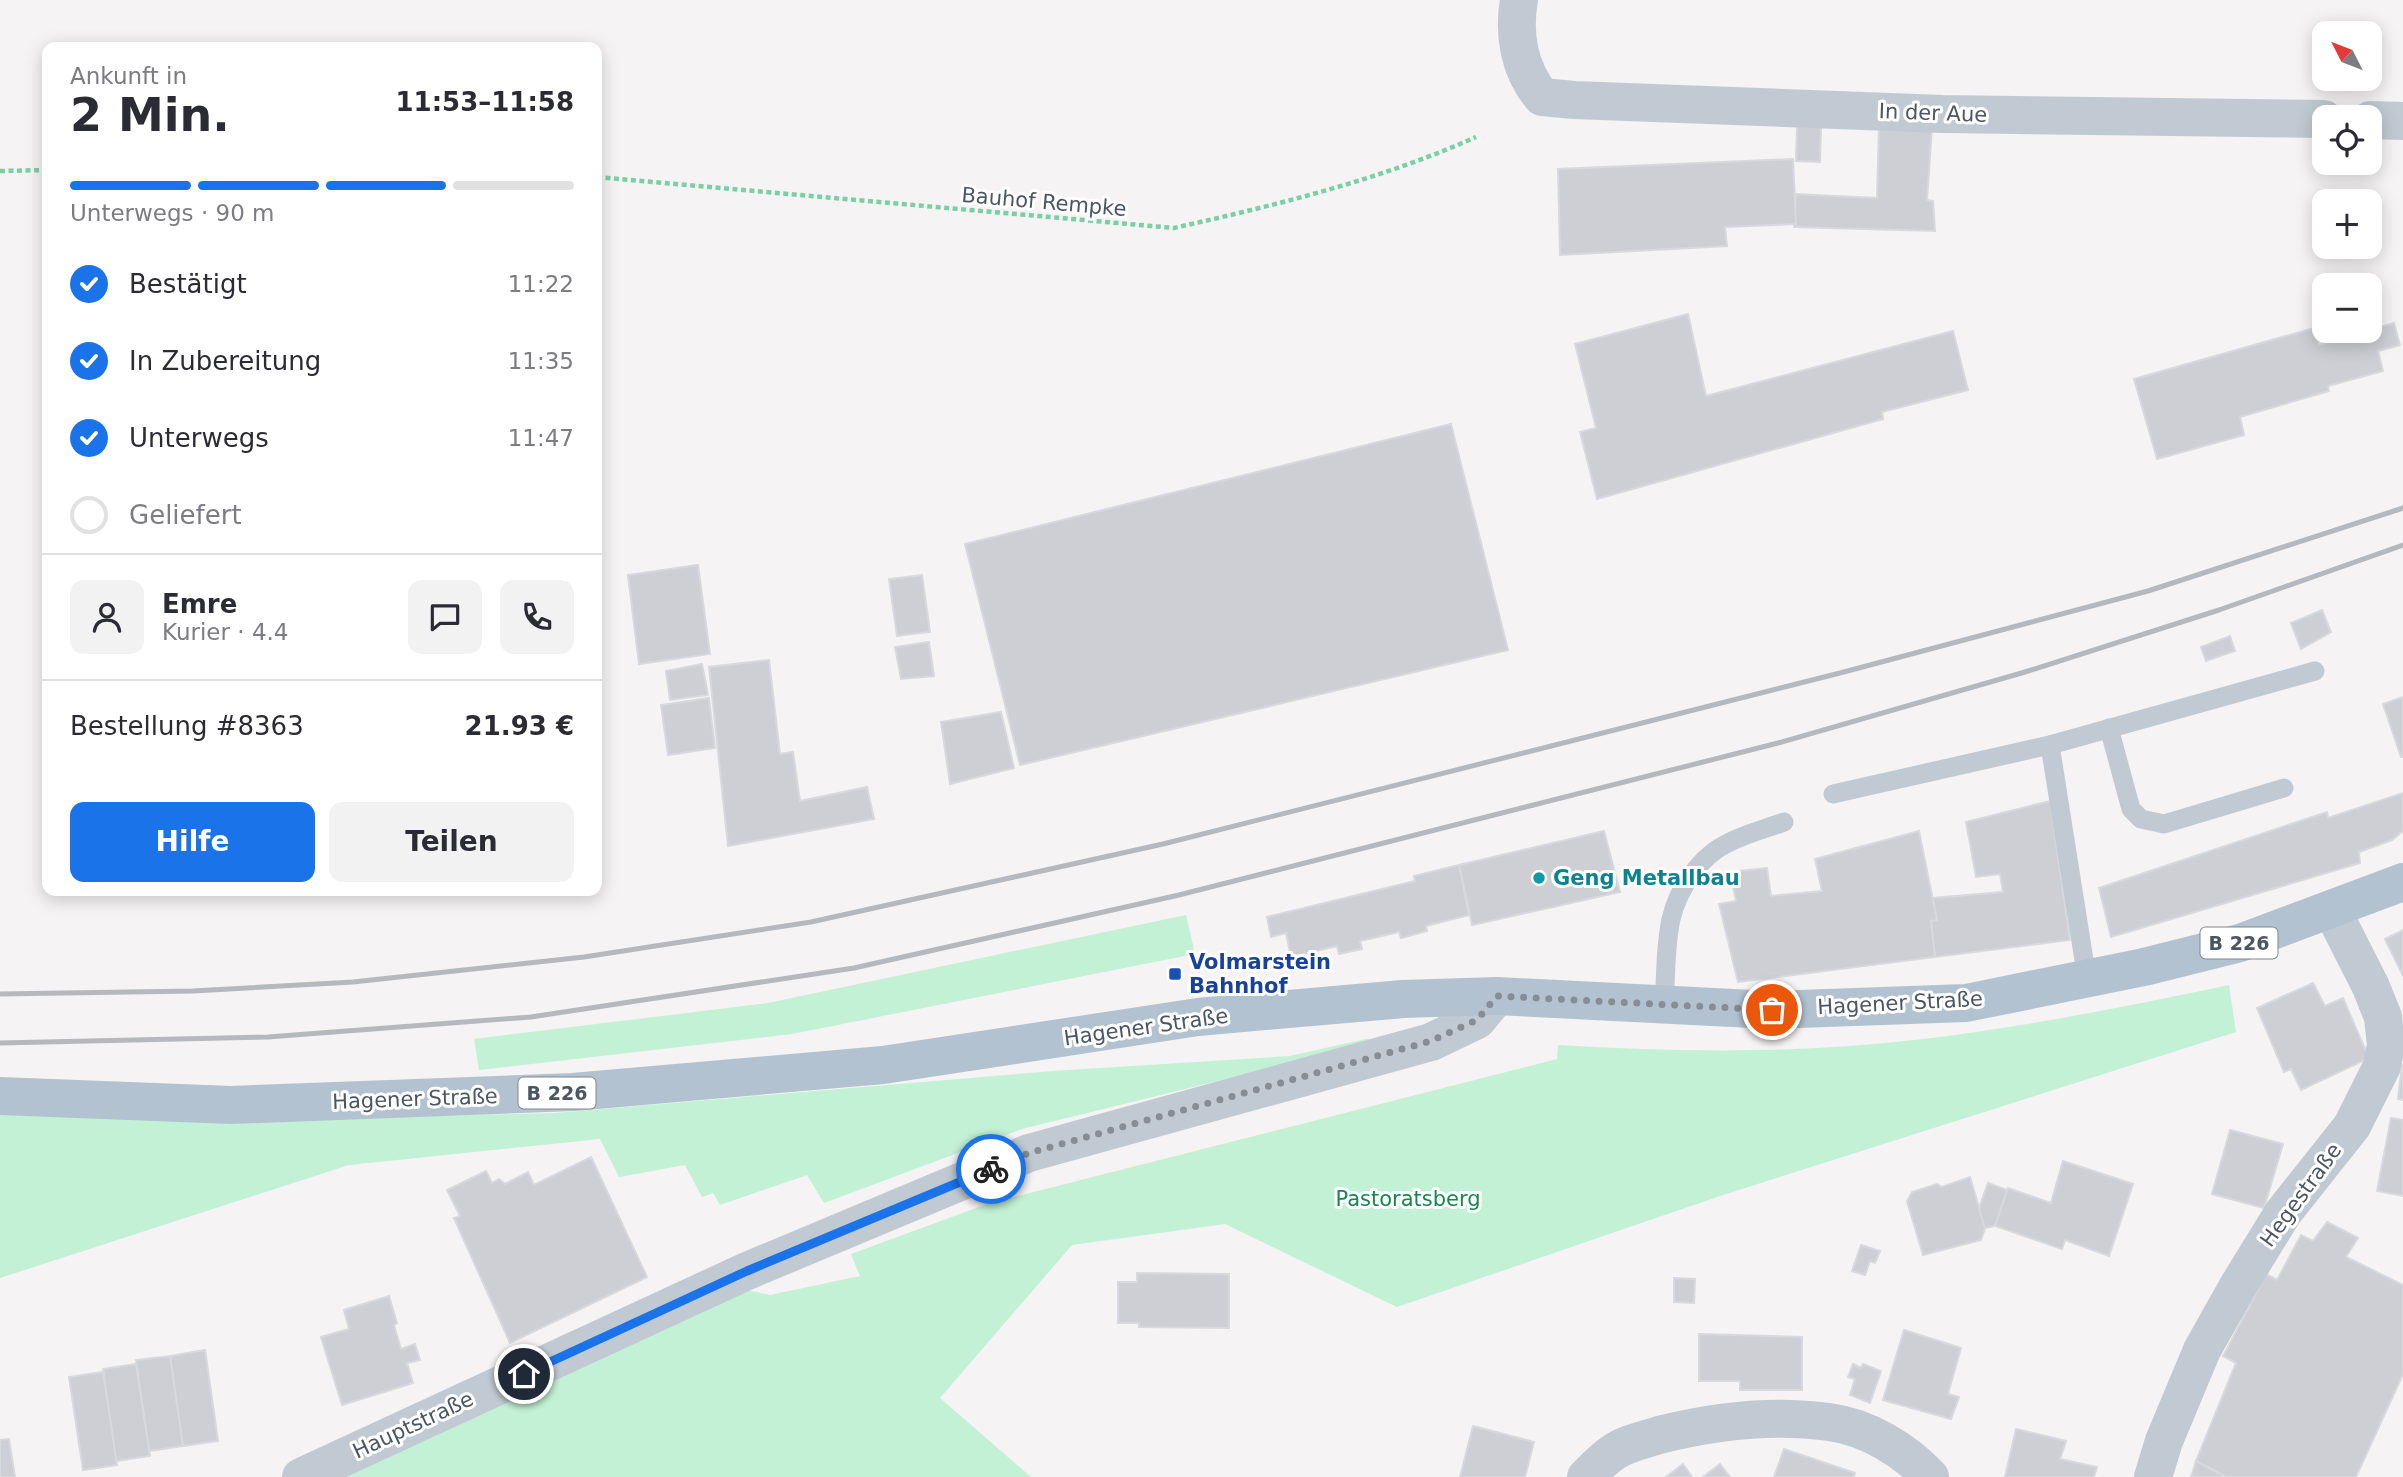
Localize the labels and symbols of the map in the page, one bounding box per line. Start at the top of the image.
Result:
north arrow [2312,21,2382,91]
street label: In der Aue [1878,99,1988,127]
street label: Bauhof Rempke [961,183,1127,221]
place label: Geng Metallbau [1553,866,1740,890]
marker: Geng Metallbau [1531,870,1547,886]
road number: B 226 [2200,928,2278,959]
place label: Volmarstein Bahnhof [1189,950,1331,998]
marker: Volmarstein Bahnhof [1167,966,1183,982]
pin [1742,980,1802,1040]
street label: Hagener Straße [1817,987,1983,1019]
street label: Hagener Straße [1062,1004,1230,1050]
road number: B 226 [518,1078,596,1108]
street label: Hagener Straße [332,1084,498,1114]
courier [956,1134,1026,1204]
street label: Hegestraße [2255,1139,2347,1251]
park label: Pastoratsberg [1335,1187,1481,1211]
pin [494,1344,554,1404]
street label: Hauptstraße [349,1387,477,1463]

